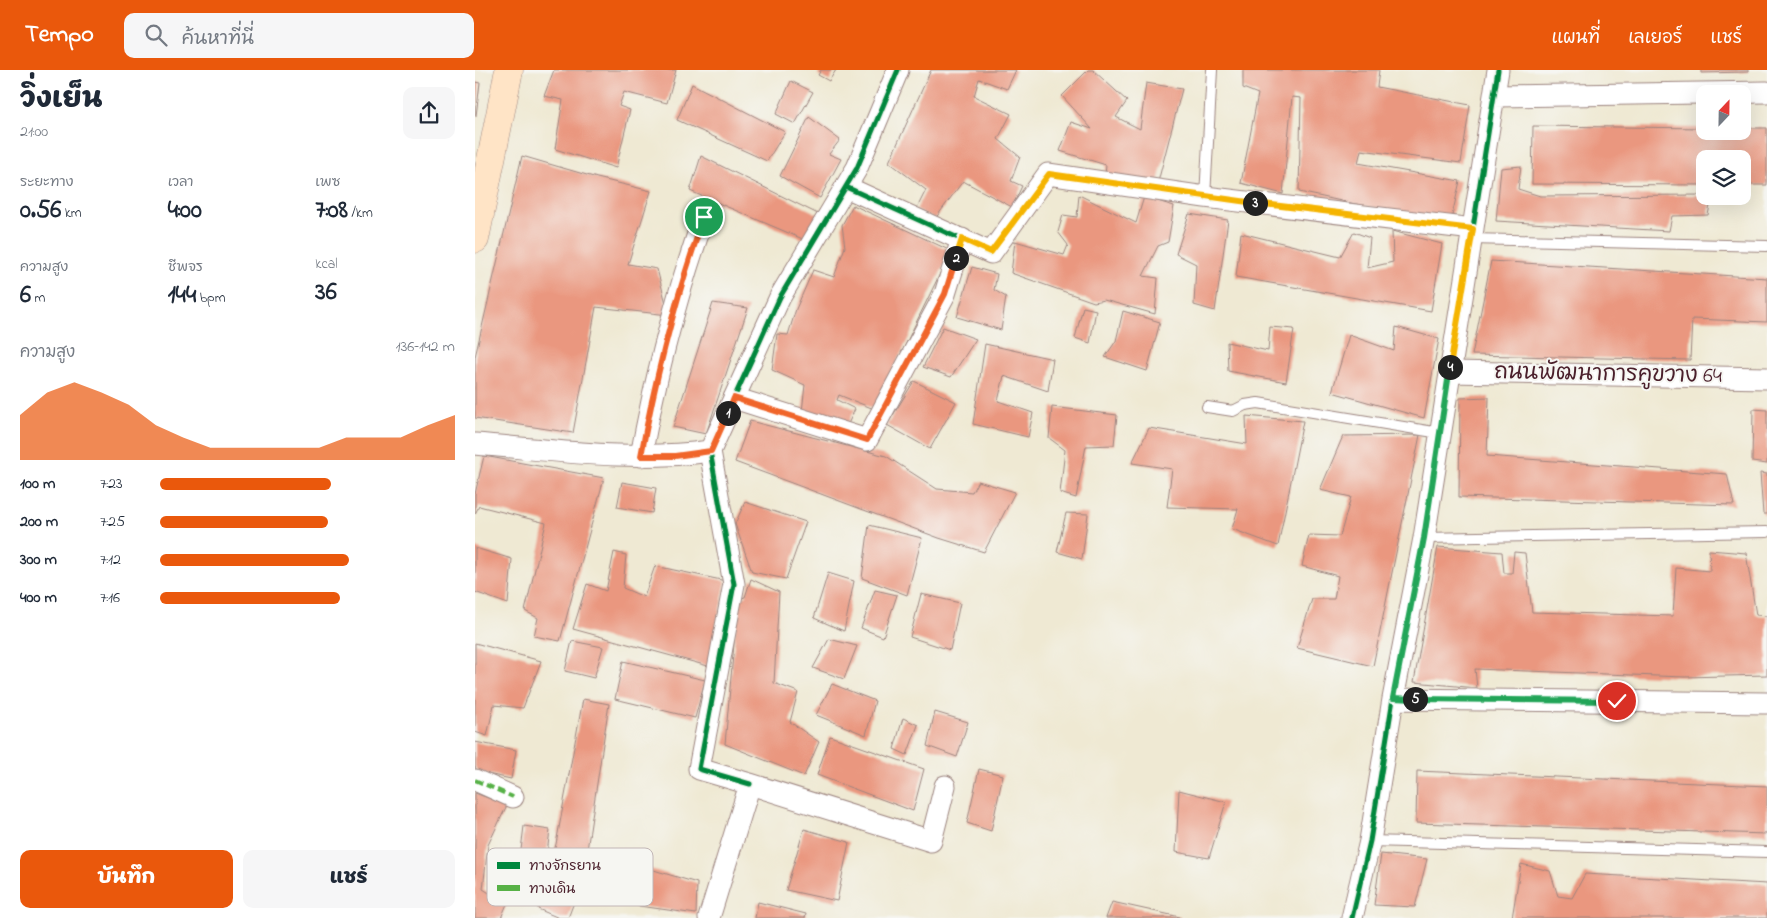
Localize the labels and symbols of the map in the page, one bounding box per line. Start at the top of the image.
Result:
north arrow [1696,85,1751,140]
pin: 3 [1243,190,1267,216]
pin [683,196,725,238]
pin: 2 [943,246,969,270]
pin: 4 [1437,354,1463,380]
street label: ถนนพัฒนาการคูขวาง 64 [1494,357,1722,393]
pin: 1 [715,400,741,426]
pin [1596,680,1638,722]
pin: 5 [1403,686,1427,712]
legend [487,848,653,906]
text: ทางจักรยาน [529,856,602,877]
text: ทางเดิน [529,879,576,900]

